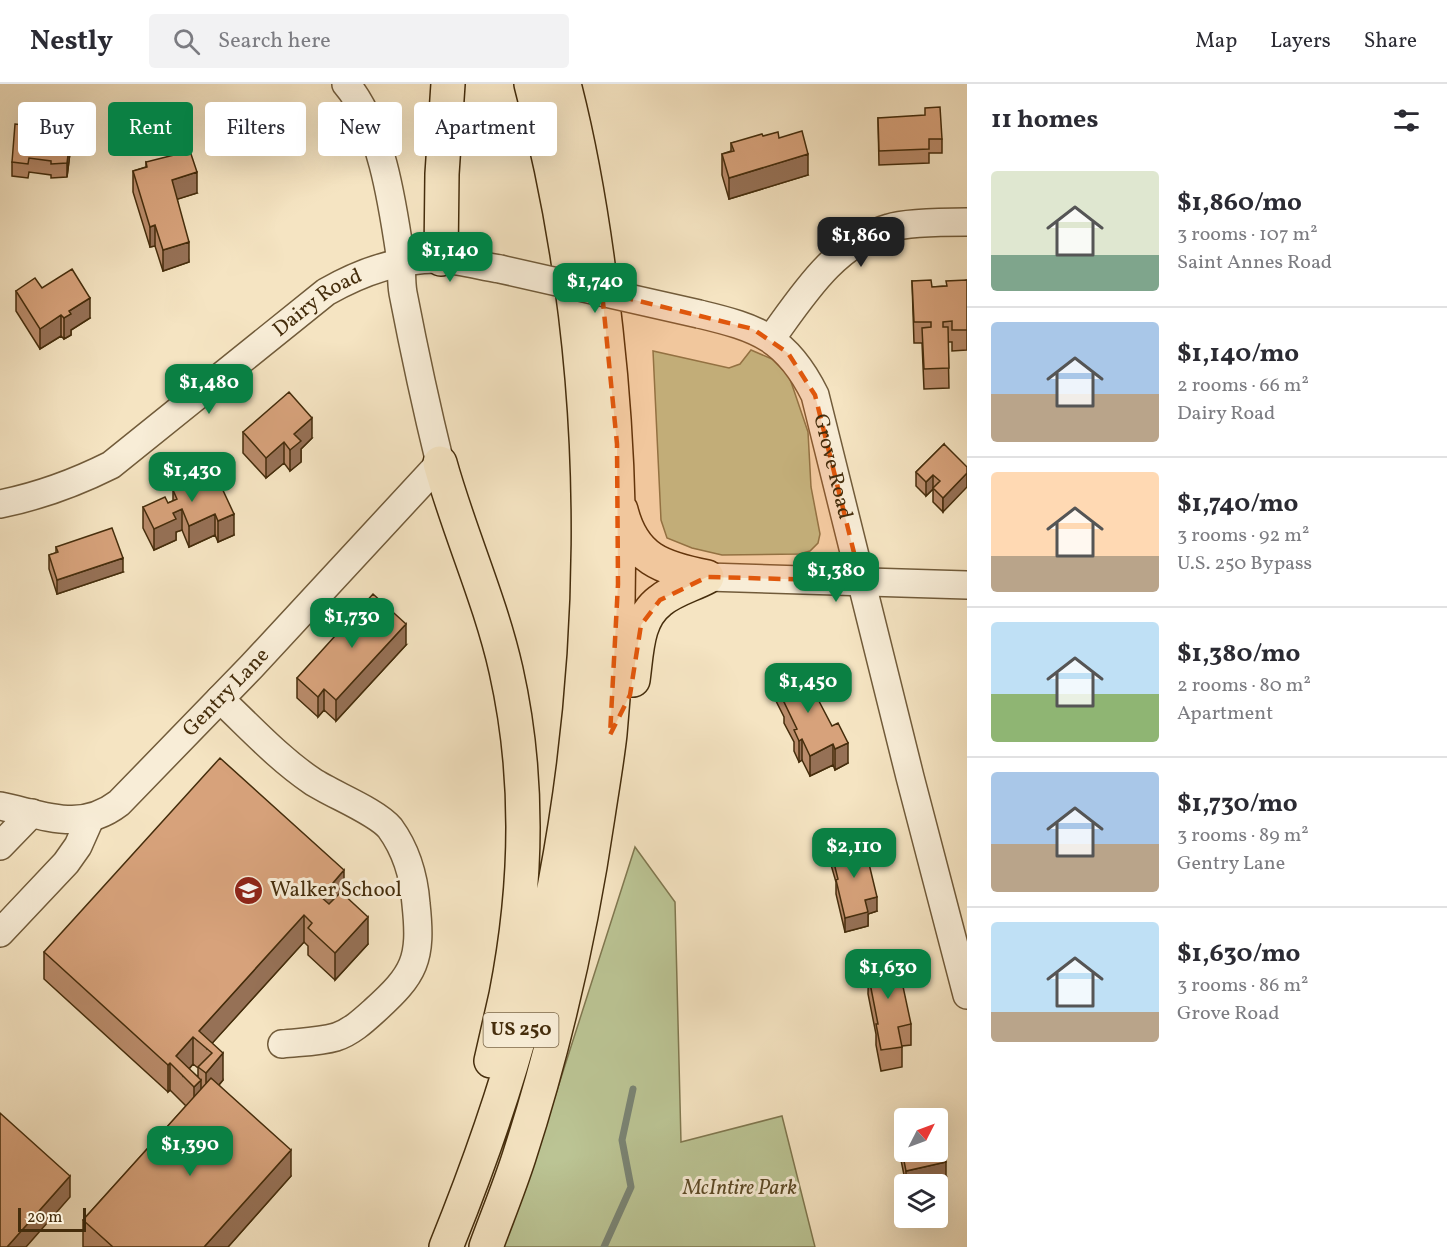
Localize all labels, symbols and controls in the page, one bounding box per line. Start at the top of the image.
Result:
search box [149,14,569,68]
text: Nestly [30,22,113,61]
icon: search [170,25,203,58]
text: Search here [218,26,331,57]
text: Map [1195,27,1237,56]
text: Layers [1270,27,1331,56]
text: Share [1364,27,1417,56]
chip: Buy [18,102,96,156]
chip: Rent [108,102,193,156]
chip: Filters [205,102,306,156]
chip: New [318,102,402,156]
chip: Apartment [414,102,557,156]
text: 11 homes [991,102,1098,138]
icon: filters [1390,104,1423,137]
text: $1,860/mo [1177,185,1302,221]
icon: home [1039,195,1111,267]
pin: $1,860 [812,217,910,268]
text: 3 rooms · 107 m² [1177,221,1318,249]
text: $1,860 [831,222,891,250]
pin: $1,140 [401,232,499,283]
text: $1,140 [421,237,479,265]
text: Saint Annes Road [1177,249,1332,277]
street label: Dairy Road [267,262,367,344]
pin: $1,740 [546,263,644,314]
text: $1,740 [567,268,623,296]
text: $1,140/mo [1177,336,1299,372]
icon: home [1039,346,1111,418]
pin: $1,480 [160,364,258,415]
text: $1,480 [179,369,239,397]
text: 2 rooms · 66 m² [1177,372,1309,400]
text: Dairy Road [1177,400,1275,428]
street label: Grove Road [806,411,860,522]
pin: $1,430 [143,452,241,503]
text: $1,430 [163,457,221,485]
text: $1,740/mo [1177,486,1298,522]
icon: home [1039,496,1111,568]
text: 3 rooms · 92 m² [1177,522,1309,550]
text: U.S. 250 Bypass [1177,550,1312,578]
pin: $1,380 [787,552,885,603]
text: $1,380 [807,557,865,585]
pin: $1,730 [303,598,401,649]
text: $1,730 [324,603,380,631]
text: $1,380/mo [1177,636,1300,672]
street label: Gentry Lane [176,642,276,744]
icon: home [1039,646,1111,718]
pin: $1,450 [759,663,857,714]
text: $1,450 [779,668,837,696]
text: 2 rooms · 80 m² [1177,672,1311,700]
text: Apartment [1177,700,1273,728]
text: $1,730/mo [1177,786,1298,822]
icon: home [1039,796,1111,868]
text: 3 rooms · 89 m² [1177,822,1309,850]
pin: $2,110 [805,828,903,879]
text: $2,110 [826,833,882,861]
text: Gentry Lane [1177,850,1285,878]
school or university icon: Walker School [233,874,265,906]
place label: Walker School [270,876,402,905]
text: $1,630/mo [1177,936,1300,972]
icon: home [1039,946,1111,1018]
pin: $1,630 [839,949,937,1000]
text: $1,630 [859,954,917,982]
text: 3 rooms · 86 m² [1177,972,1308,1000]
text: Grove Road [1177,1000,1279,1028]
road number: US 250 [484,1013,558,1047]
north arrow [894,1108,948,1162]
map controls [894,1108,948,1228]
pin: $1,390 [141,1126,239,1177]
text: $1,390 [161,1131,219,1159]
park label: McIntire Park [682,1174,797,1203]
button: layers [894,1174,948,1228]
scale bar [18,1205,86,1232]
text: 20 m [27,1207,62,1229]

